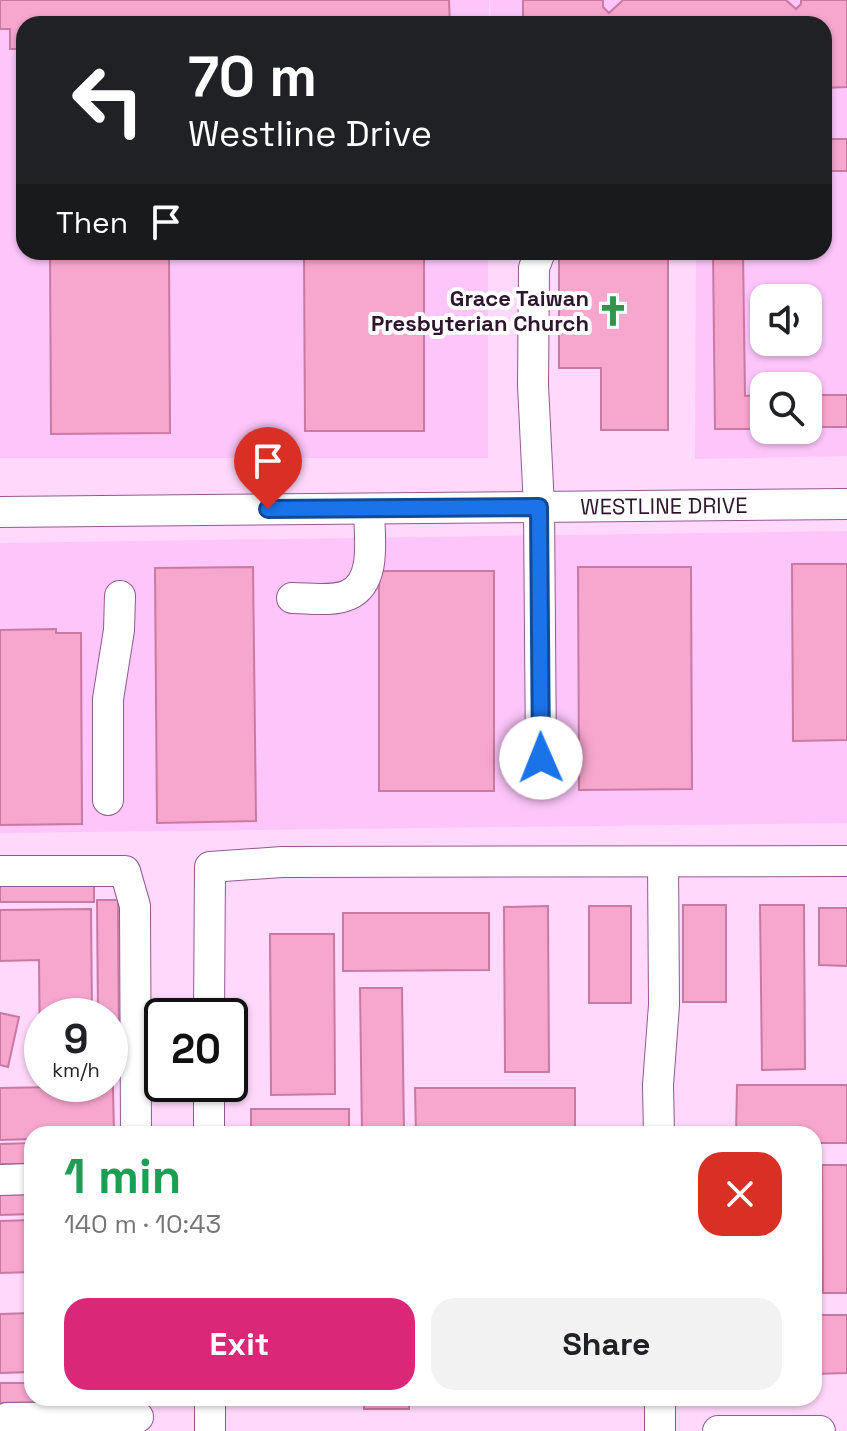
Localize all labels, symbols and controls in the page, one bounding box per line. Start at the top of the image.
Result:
text: 70 m [188,41,317,112]
icon: left [56,48,160,152]
text: Westline Drive [188,111,432,157]
icon: arrive [144,200,188,244]
text: Then [56,203,128,242]
place label: Grace Taiwan Presbyterian Church [371,284,589,337]
map controls [750,284,822,444]
button: sound [750,284,822,356]
church icon: Grace Taiwan Presbyterian Church [596,294,630,328]
button: search [750,372,822,444]
pin [234,427,302,509]
icon: arrive [246,439,290,483]
street label: WESTLINE DRIVE [580,491,748,521]
position arrow [499,716,583,800]
speed limit sign: 20 [144,998,248,1102]
text: 9 [64,1014,88,1065]
text: km/h [52,1057,100,1083]
text: 1 min [64,1146,181,1207]
button: close [698,1152,782,1236]
text: 140 m · 10:43 [64,1207,221,1241]
button: Exit [64,1298,415,1390]
button: Share [431,1298,782,1390]

